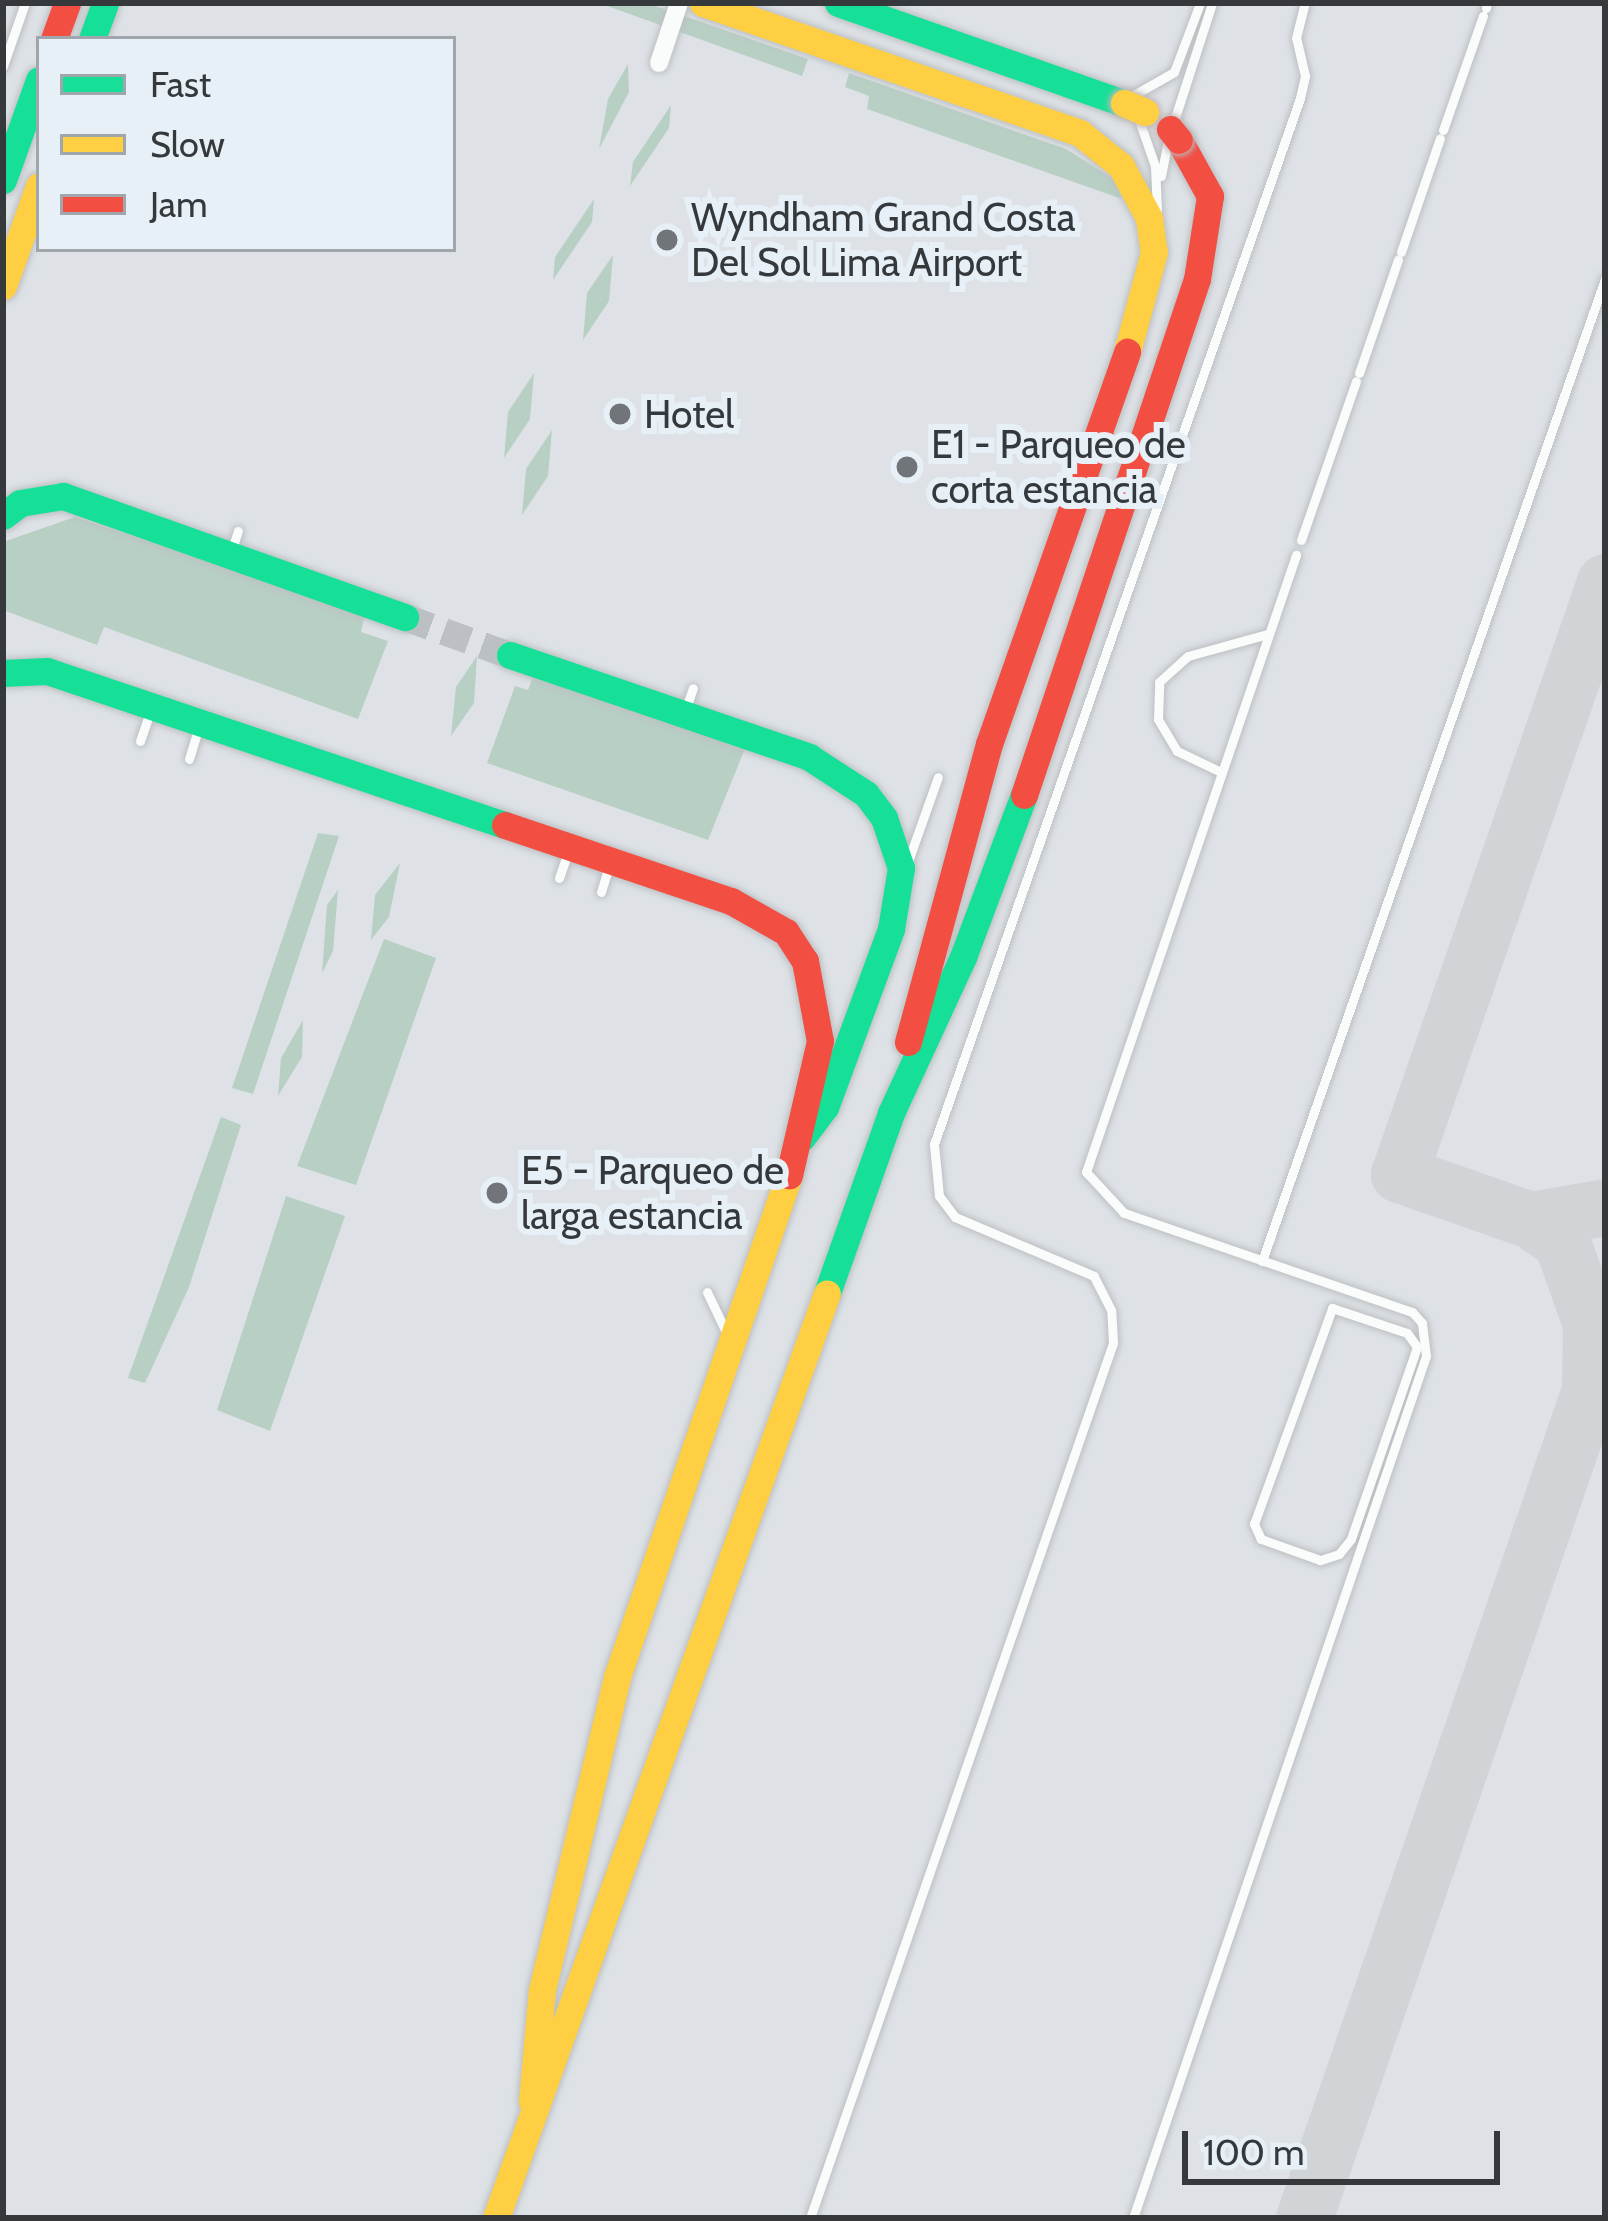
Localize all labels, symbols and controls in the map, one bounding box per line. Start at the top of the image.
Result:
legend [36,36,456,252]
text: Fast [150,62,211,106]
text: Slow [150,122,225,166]
text: Jam [150,182,208,226]
place label: Wyndham Grand Costa Del Sol Lima Airport [691,195,1075,286]
marker: Wyndham Grand Costa Del Sol Lima Airport [654,227,680,253]
place label: Hotel [644,391,734,437]
marker: Hotel [607,401,633,427]
place label: E1 - Parqueo de corta estancia [931,422,1186,513]
marker: E1 - Parqueo de corta estancia [894,454,920,480]
place label: E5 - Parqueo de larga estancia [521,1148,784,1239]
marker: E5 - Parqueo de larga estancia [484,1180,510,1206]
scale bar [1188,2107,1506,2181]
text: 100 m [1203,2130,1305,2174]

